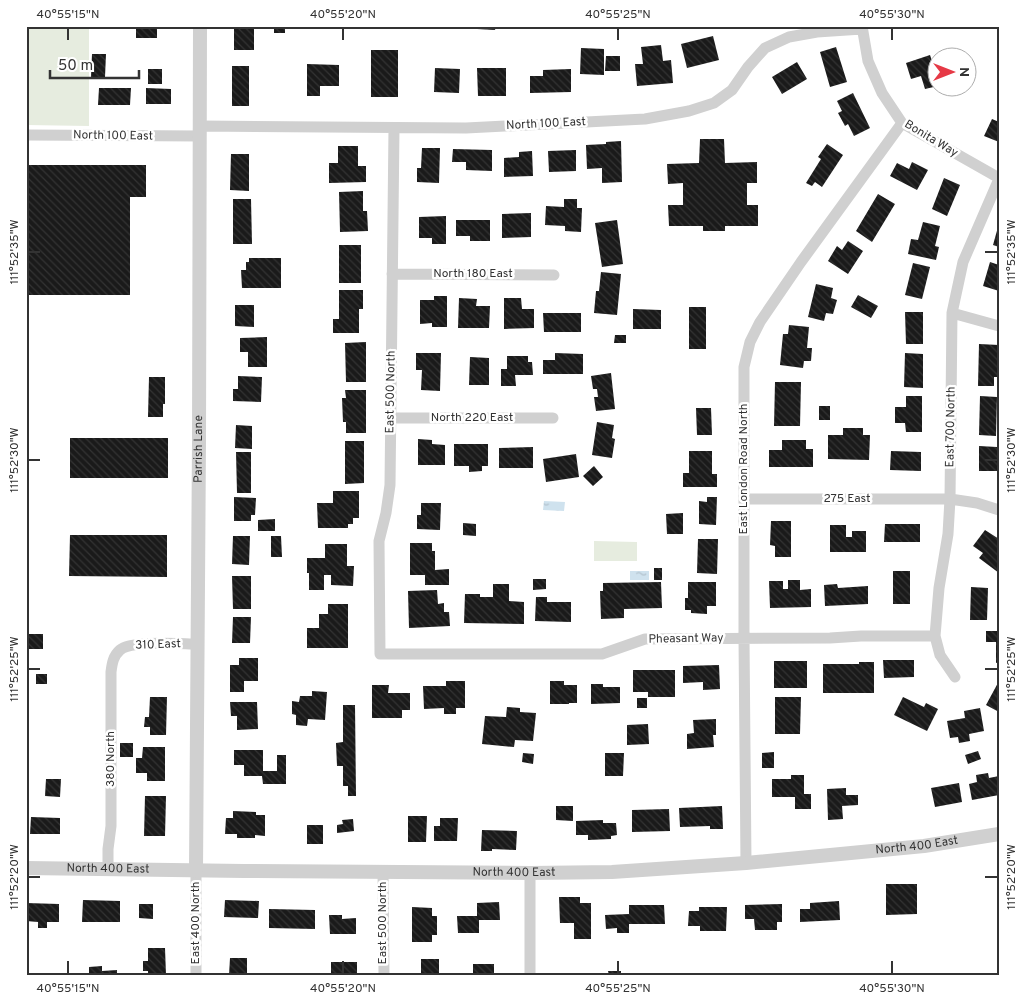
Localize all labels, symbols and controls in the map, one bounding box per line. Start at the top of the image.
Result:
text: 40°55'15"N [37,7,99,23]
text: 40°55'20"N [310,7,376,23]
text: 40°55'25"N [585,7,651,23]
text: 40°55'30"N [859,7,925,23]
scale bar [50,48,139,80]
north arrow [928,48,978,98]
text: 50 m [58,57,93,76]
text: N [955,67,972,77]
street label: North 100 East [506,114,586,134]
street label: Bonita Way [901,117,961,161]
street label: North 100 East [73,127,153,145]
text: 111°52'35"W [7,219,23,285]
text: 111°52'35"W [1004,219,1020,285]
street label: North 180 East [433,266,513,282]
street label: East 500 North [382,350,400,434]
street label: East 700 North [942,386,960,468]
street label: East London Road North [736,403,752,535]
street label: North 220 East [431,410,513,426]
street label: Parrish Lane [191,415,207,483]
text: 111°52'30"W [7,427,23,493]
text: 111°52'30"W [1004,427,1020,493]
street label: 275 East [823,491,871,507]
street label: Pheasant Way [648,630,724,648]
text: 111°52'25"W [7,636,23,702]
street label: 310 East [135,636,181,654]
text: 111°52'25"W [1004,636,1020,702]
street label: 380 North [103,731,119,787]
street label: North 400 East [875,833,959,859]
text: 111°52'20"W [7,844,23,910]
text: 111°52'20"W [1004,844,1020,910]
street label: North 400 East [66,861,150,878]
street label: North 400 East [472,865,556,881]
street label: East 400 North [188,882,204,964]
street label: East 500 North [375,882,391,964]
text: 40°55'15"N [37,981,99,997]
text: 40°55'20"N [310,981,376,997]
text: 40°55'25"N [585,981,651,997]
text: 40°55'30"N [859,981,925,997]

